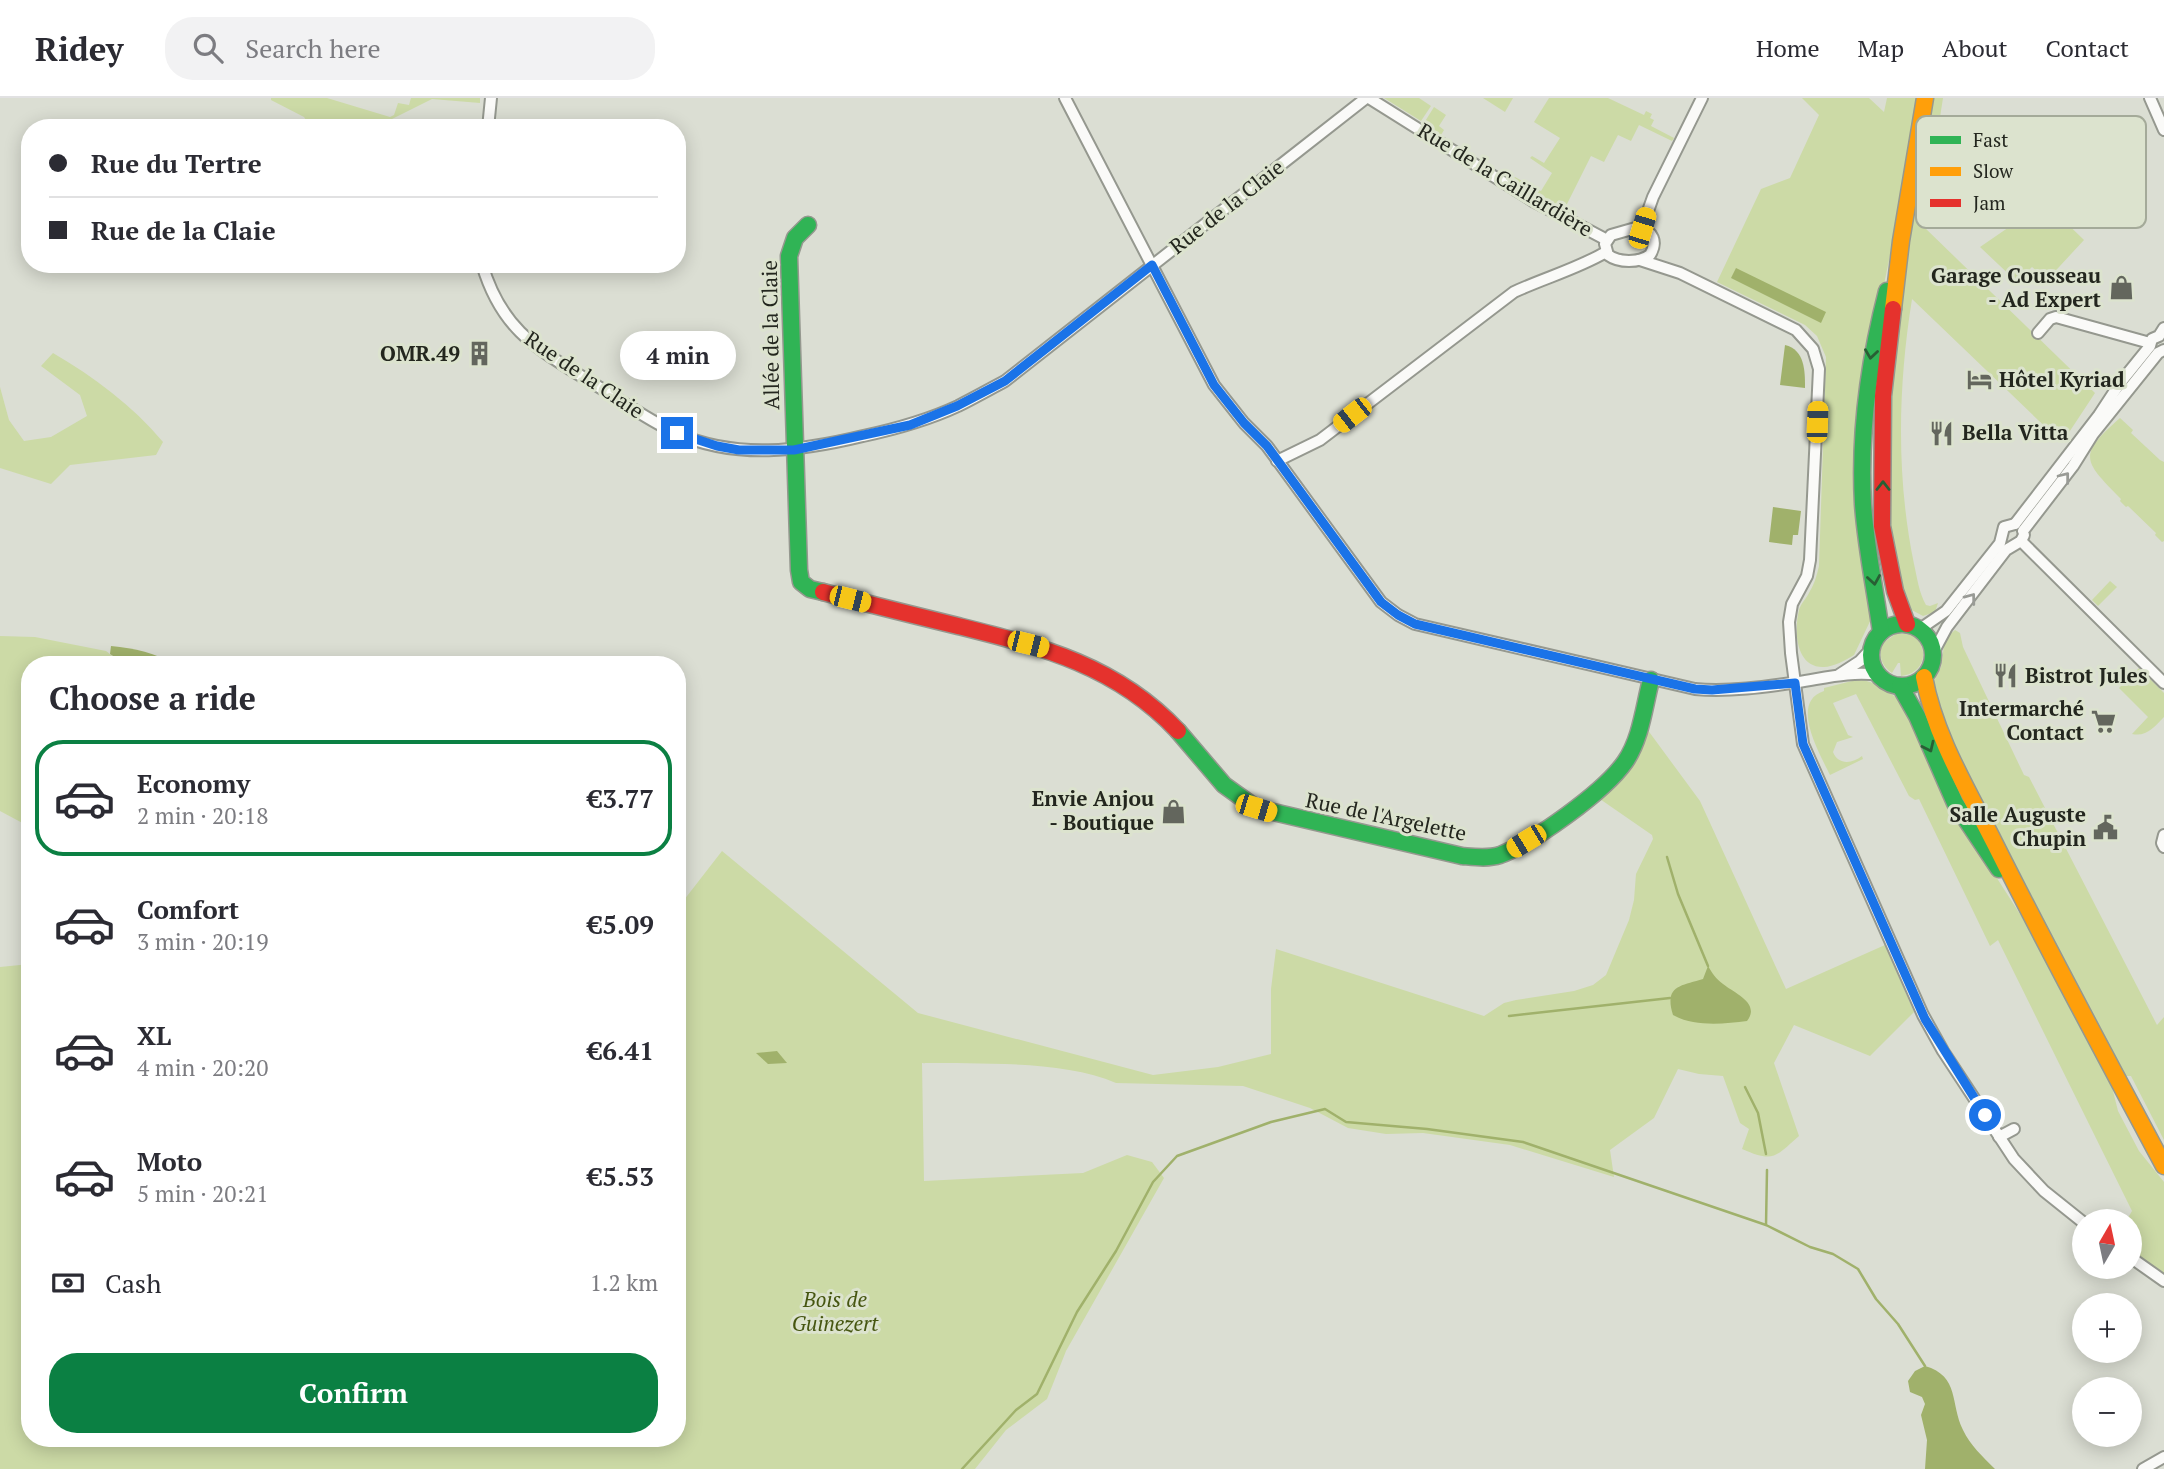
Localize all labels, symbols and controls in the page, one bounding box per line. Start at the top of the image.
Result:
search box [165,17,655,80]
text: Ridey [35,27,123,70]
icon: search [189,29,227,67]
text: Search here [245,31,381,65]
text: Home [1756,32,1820,64]
text: Map [1858,32,1904,64]
text: About [1942,32,2008,64]
text: Contact [2046,32,2129,64]
street label: Rue de la Caillardière [1413,116,1598,242]
legend [1916,116,2146,228]
text: Fast [1973,127,2008,152]
text: Rue du Tertre [91,146,262,180]
street label: Rue de la Claie [1163,153,1289,260]
text: Slow [1973,158,2014,183]
text: Jam [1973,190,2006,215]
car [1626,205,1659,251]
text: Rue de la Claie [91,213,276,247]
street label: Allée de la Claie [755,260,785,410]
place label: Garage Cousseau - Ad Expert [1931,261,2102,313]
shop icon: Garage Cousseau - Ad Expert [2107,274,2135,302]
street label: Rue de la Claie [520,324,650,424]
callout: 4 min [619,331,735,380]
place label: OMR.49 [380,339,460,367]
building icon: OMR.49 [466,340,494,368]
text: 4 min [647,340,709,371]
one-way arrow [1864,349,1879,360]
place label: Hôtel Kyriad [1999,365,2125,393]
hotel icon: Hôtel Kyriad [1965,366,1993,394]
car [1329,394,1376,436]
car [1806,401,1829,443]
route end [661,417,693,449]
place label: Bella Vitta [1962,418,2069,446]
restaurant icon: Bella Vitta [1928,419,1956,447]
one-way arrow [2056,472,2069,484]
one-way arrow [1875,480,1891,490]
one-way arrow [1866,575,1881,586]
car [828,584,873,614]
one-way arrow [1963,593,1975,606]
car [1006,629,1051,659]
place label: Bistrot Jules [2025,661,2147,689]
restaurant icon: Bistrot Jules [1991,662,2019,690]
text: Choose a ride [49,677,256,719]
place label: Intermarché Contact [1959,694,2085,746]
supermarket icon: Intermarché Contact [2090,707,2118,735]
one-way arrow [1921,740,1935,752]
text: Economy [137,766,250,800]
icon: car [53,767,116,830]
text: €3.77 [588,781,654,815]
place label: Envie Anjou - Boutique [1032,784,1154,836]
street label: Rue de l'Argelette [1303,785,1469,847]
car [1233,792,1280,824]
shop icon: Envie Anjou - Boutique [1160,797,1188,825]
text: 2 min · 20:18 [137,800,269,831]
place label: Salle Auguste Chupin [1949,800,2086,852]
public building icon: Salle Auguste Chupin [2092,813,2120,841]
car [1503,821,1550,861]
text: Comfort [137,892,239,926]
icon: car [53,893,116,956]
text: €5.09 [588,907,654,941]
text: 3 min · 20:19 [137,926,269,957]
text: XL [137,1018,171,1052]
icon: car [53,1019,116,1082]
text: €6.41 [588,1033,654,1067]
text: 4 min · 20:20 [137,1052,269,1083]
route start [1969,1099,2001,1131]
text: Moto [137,1144,202,1178]
icon: car [53,1145,116,1208]
text: €5.53 [588,1159,654,1193]
text: 5 min · 20:21 [137,1178,269,1209]
north arrow [2072,1209,2142,1279]
map controls [2072,1209,2142,1447]
icon: cash [49,1264,87,1302]
text: Cash [105,1266,161,1300]
text: 1.2 km [590,1267,658,1298]
park label: Bois de Guinezert [792,1285,879,1337]
button: + [2072,1293,2142,1363]
button: Confirm [49,1353,658,1433]
button: − [2072,1377,2142,1447]

